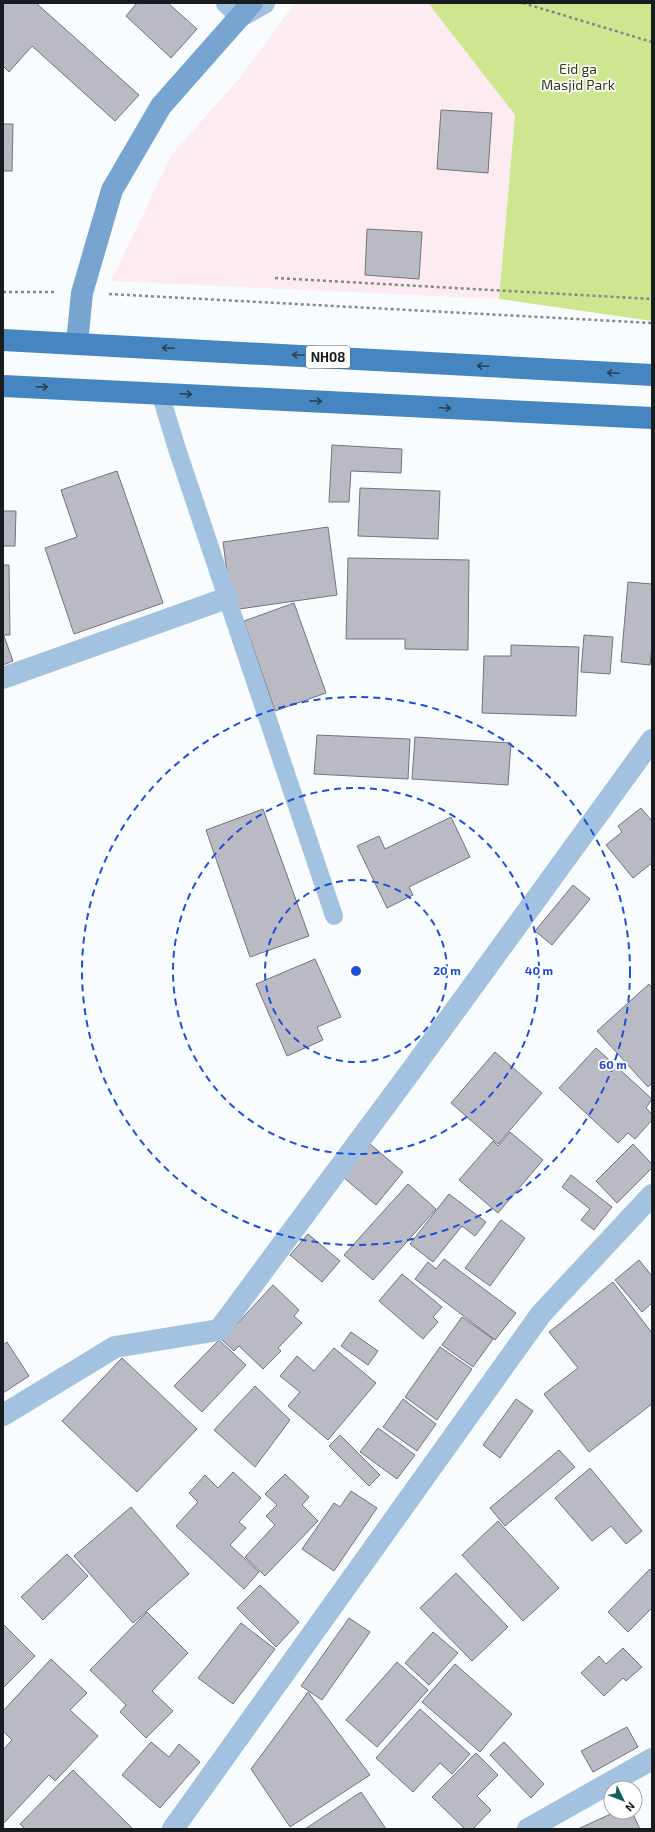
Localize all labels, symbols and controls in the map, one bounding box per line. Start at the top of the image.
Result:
park label: Eid ga Masjid Park [541,60,615,93]
one-way arrow [162,345,175,352]
road number: NH08 [306,346,350,368]
one-way arrow [292,352,305,359]
one-way arrow [477,362,490,369]
one-way arrow [607,369,620,376]
one-way arrow [35,384,48,391]
one-way arrow [179,391,192,398]
one-way arrow [309,397,322,405]
one-way arrow [438,404,451,411]
text: 20 m [433,963,461,977]
text: 40 m [525,963,553,977]
centre of rings [349,964,363,978]
text: 60 m [599,1057,627,1071]
north arrow [603,1780,643,1820]
text: N [623,1800,638,1815]

